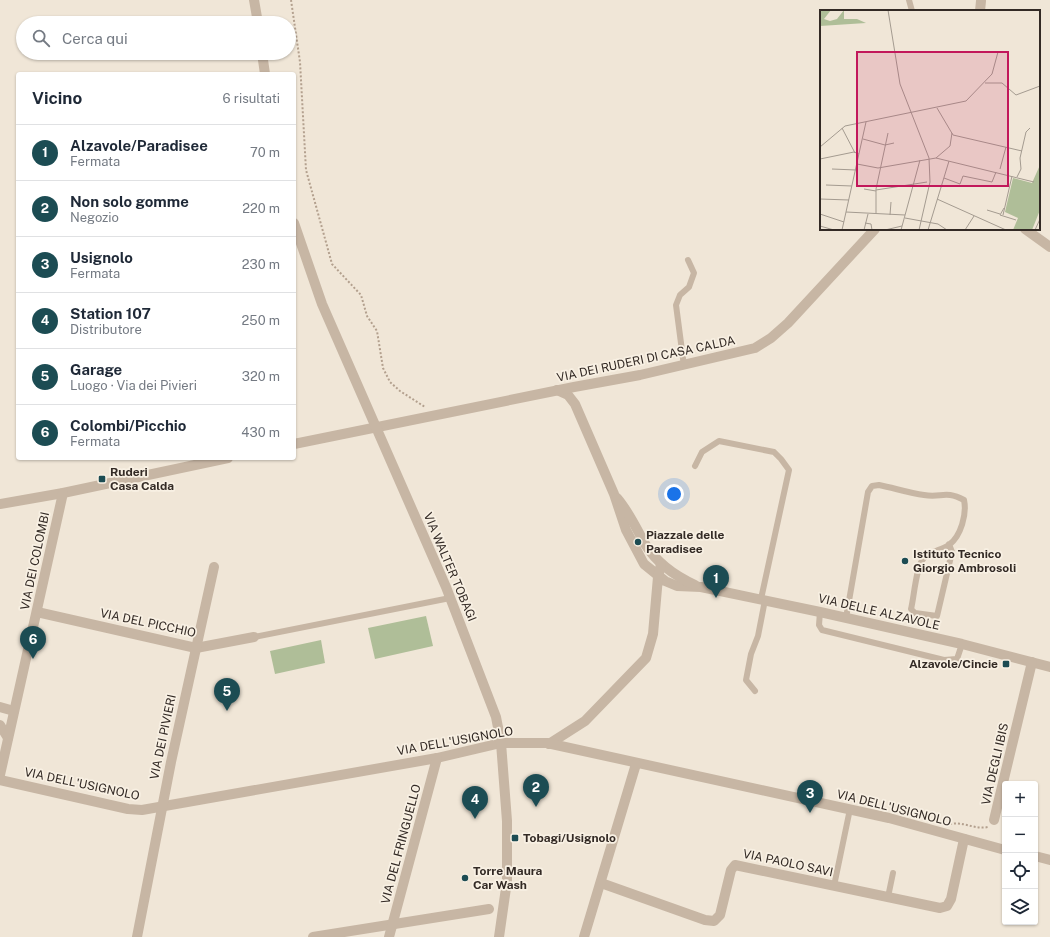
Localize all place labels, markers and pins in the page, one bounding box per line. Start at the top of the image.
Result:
place label: Ruderi Casa Calda [110,465,174,493]
marker: Ruderi Casa Calda [97,474,107,484]
place label: Piazzale delle Paradisee [646,528,724,556]
marker: Piazzale delle Paradisee [633,537,643,547]
place label: Istituto Tecnico Giorgio Ambrosoli [913,547,1016,575]
marker: Istituto Tecnico Giorgio Ambrosoli [900,556,910,566]
pin: 1 [703,565,729,598]
pin: 6 [20,626,46,659]
place label: Alzavole/Cincie [909,657,998,671]
marker: Alzavole/Cincie [1001,659,1011,669]
pin: 5 [214,678,240,711]
pin: 2 [523,774,549,807]
pin: 3 [797,780,823,813]
pin: 4 [462,786,488,819]
place label: Tobagi/Usignolo [523,831,616,845]
marker: Tobagi/Usignolo [510,833,520,843]
place label: Torre Maura Car Wash [473,864,543,892]
marker: Torre Maura Car Wash [460,873,470,883]

